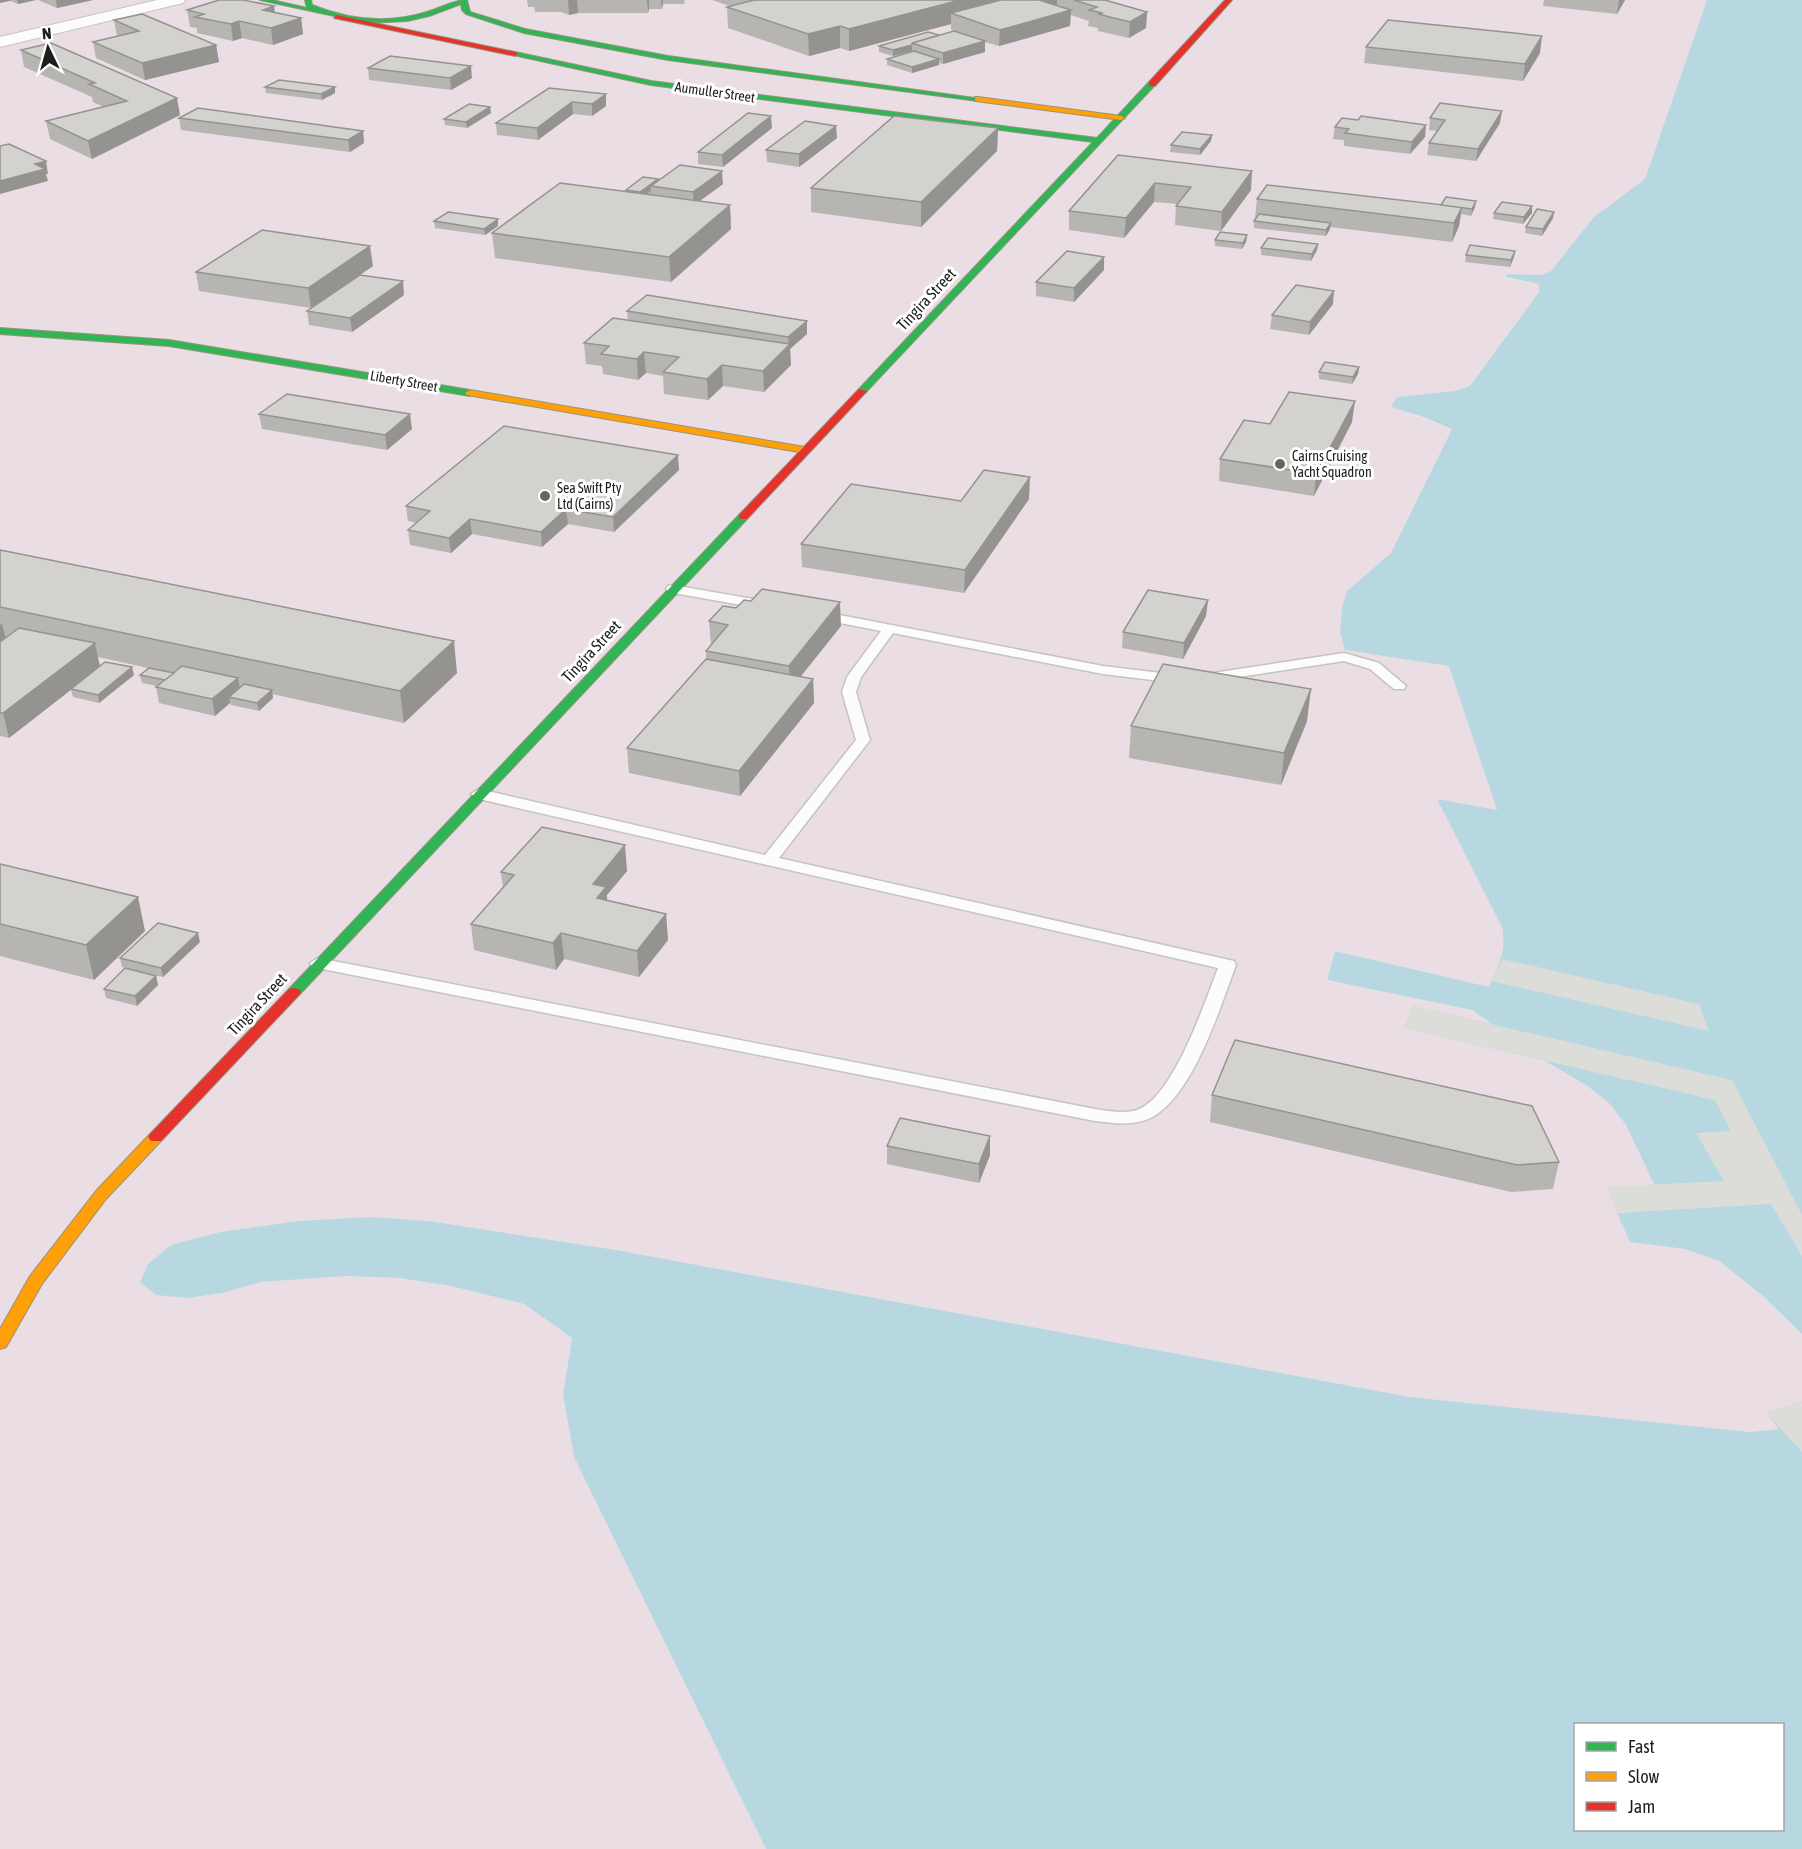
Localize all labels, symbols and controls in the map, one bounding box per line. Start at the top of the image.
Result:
north arrow [18,18,78,78]
text: N [41,24,52,42]
street label: Aumuller Street [674,78,756,106]
street label: Tingira Street [893,264,960,334]
street label: Liberty Street [369,367,439,395]
place label: Cairns Cruising Yacht Squadron [1292,448,1372,480]
marker: Cairns Cruising Yacht Squadron [1273,457,1287,471]
place label: Sea Swift Pty Ltd (Cairns) [557,480,622,512]
marker: Sea Swift Pty Ltd (Cairns) [538,489,552,503]
street label: Tingira Street [558,616,625,686]
street label: Tingira Street [224,969,291,1039]
legend [1574,1723,1784,1831]
text: Fast [1628,1736,1655,1757]
text: Slow [1628,1766,1659,1787]
text: Jam [1628,1796,1655,1817]

